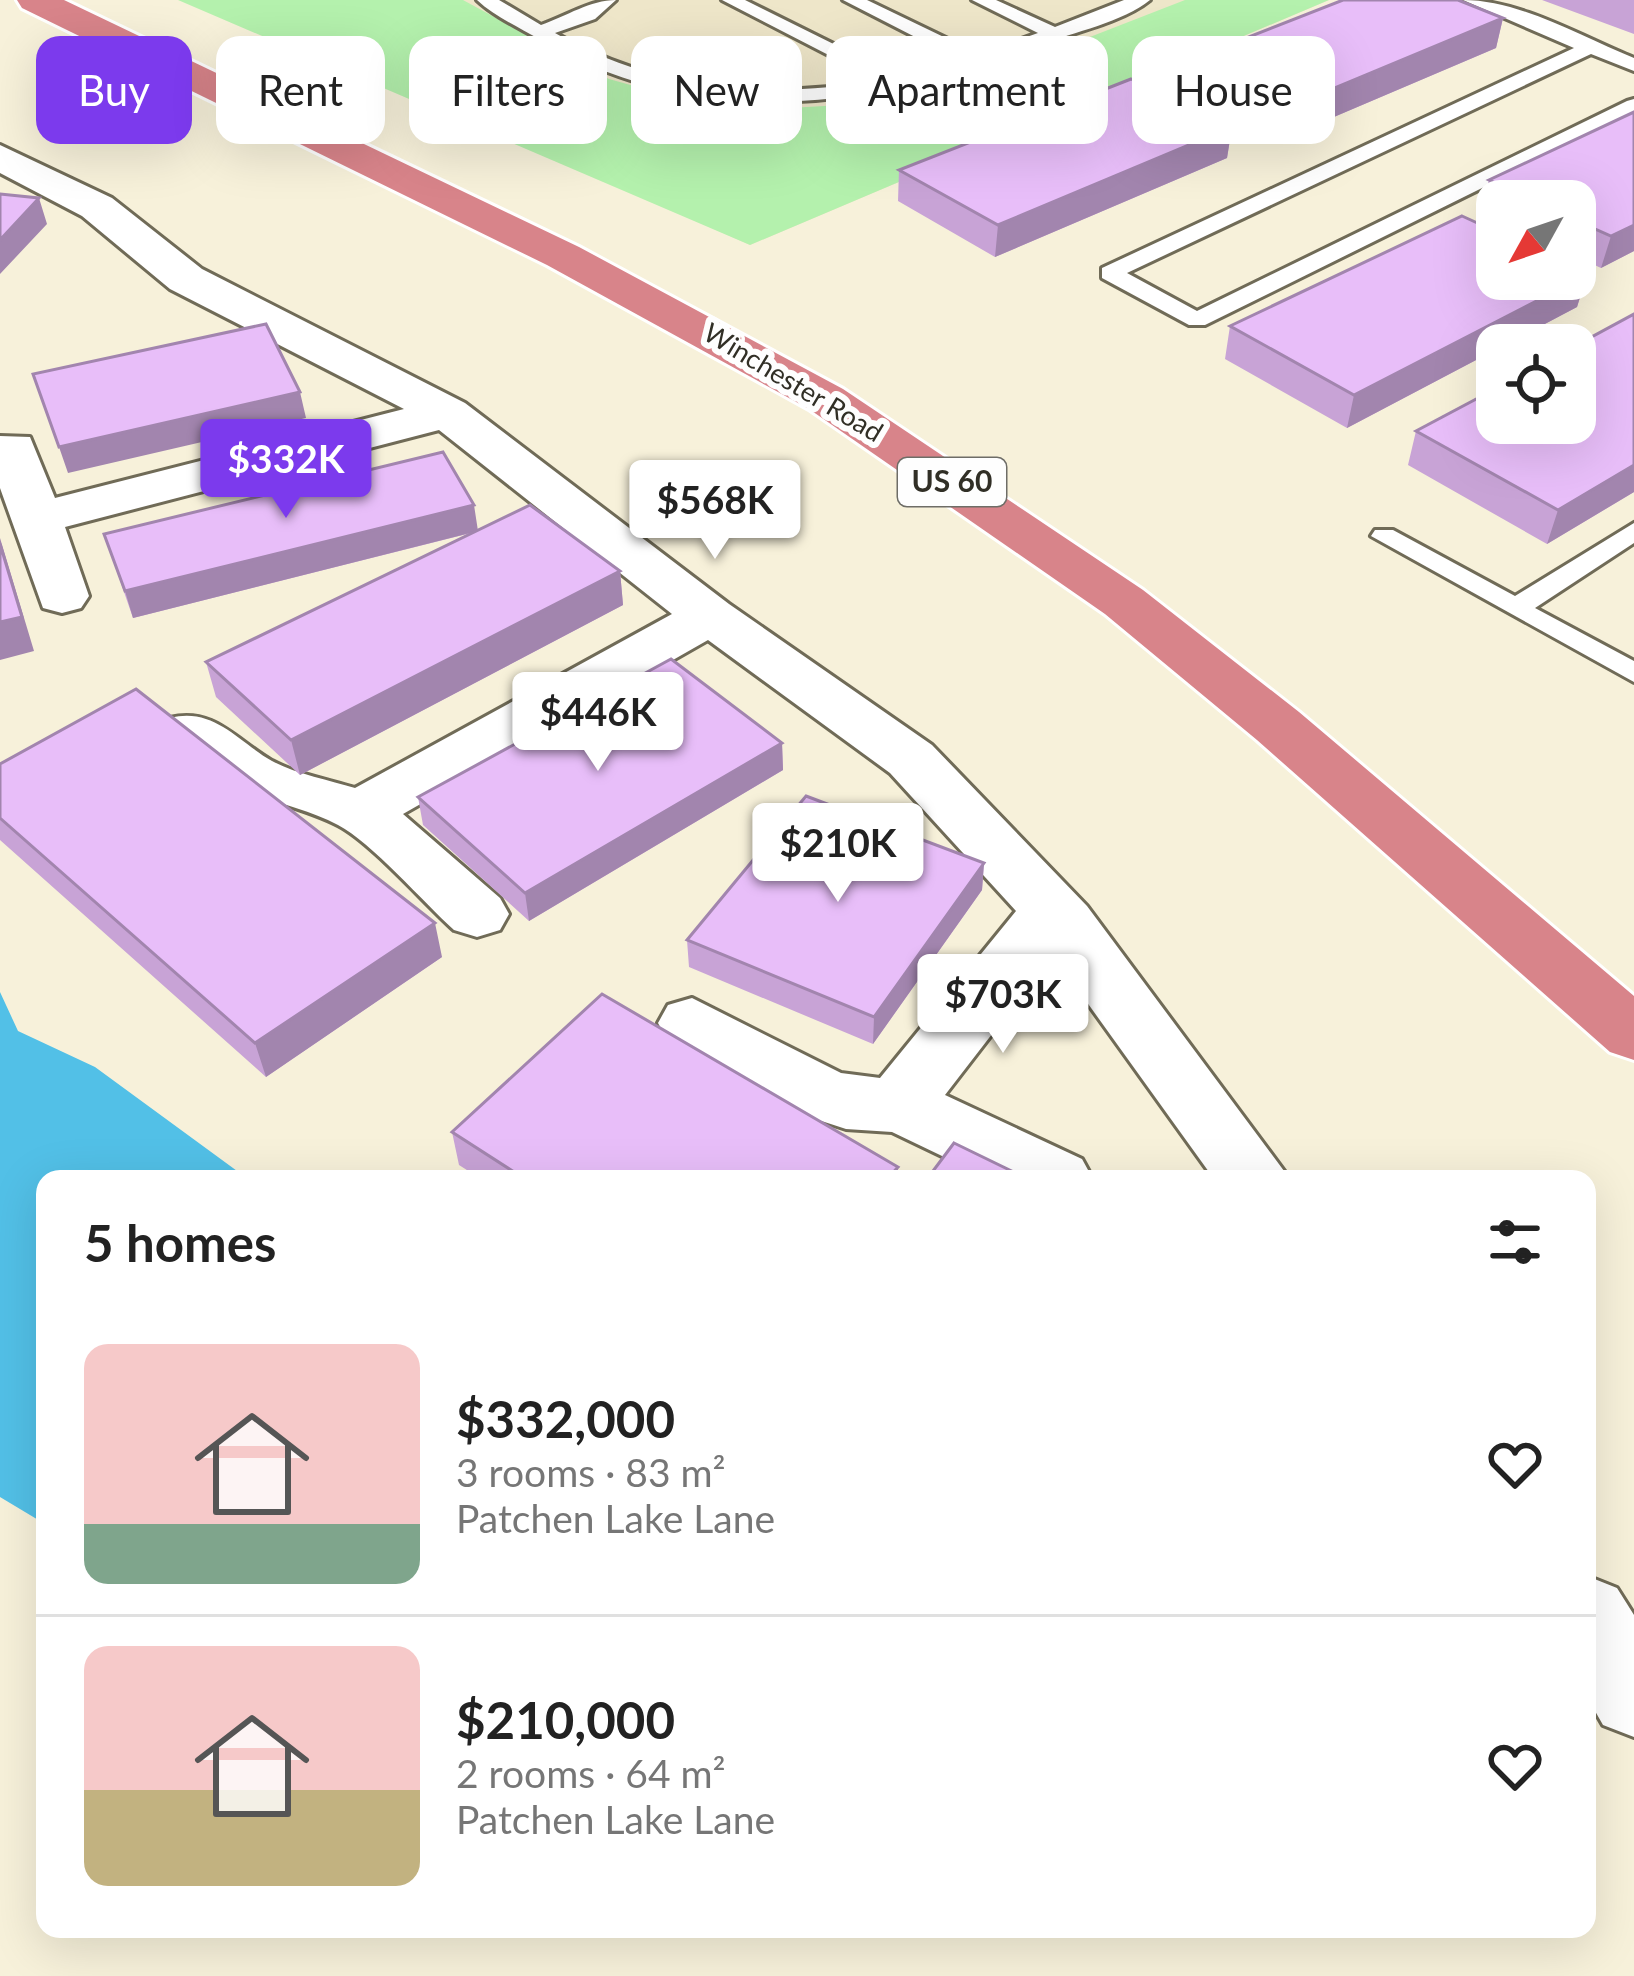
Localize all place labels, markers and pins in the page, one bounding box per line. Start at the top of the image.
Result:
pin: $332K [202,419,370,521]
pin: $568K [631,460,799,562]
pin: $446K [514,672,682,774]
pin: $210K [754,803,922,905]
pin: $703K [919,954,1087,1056]

